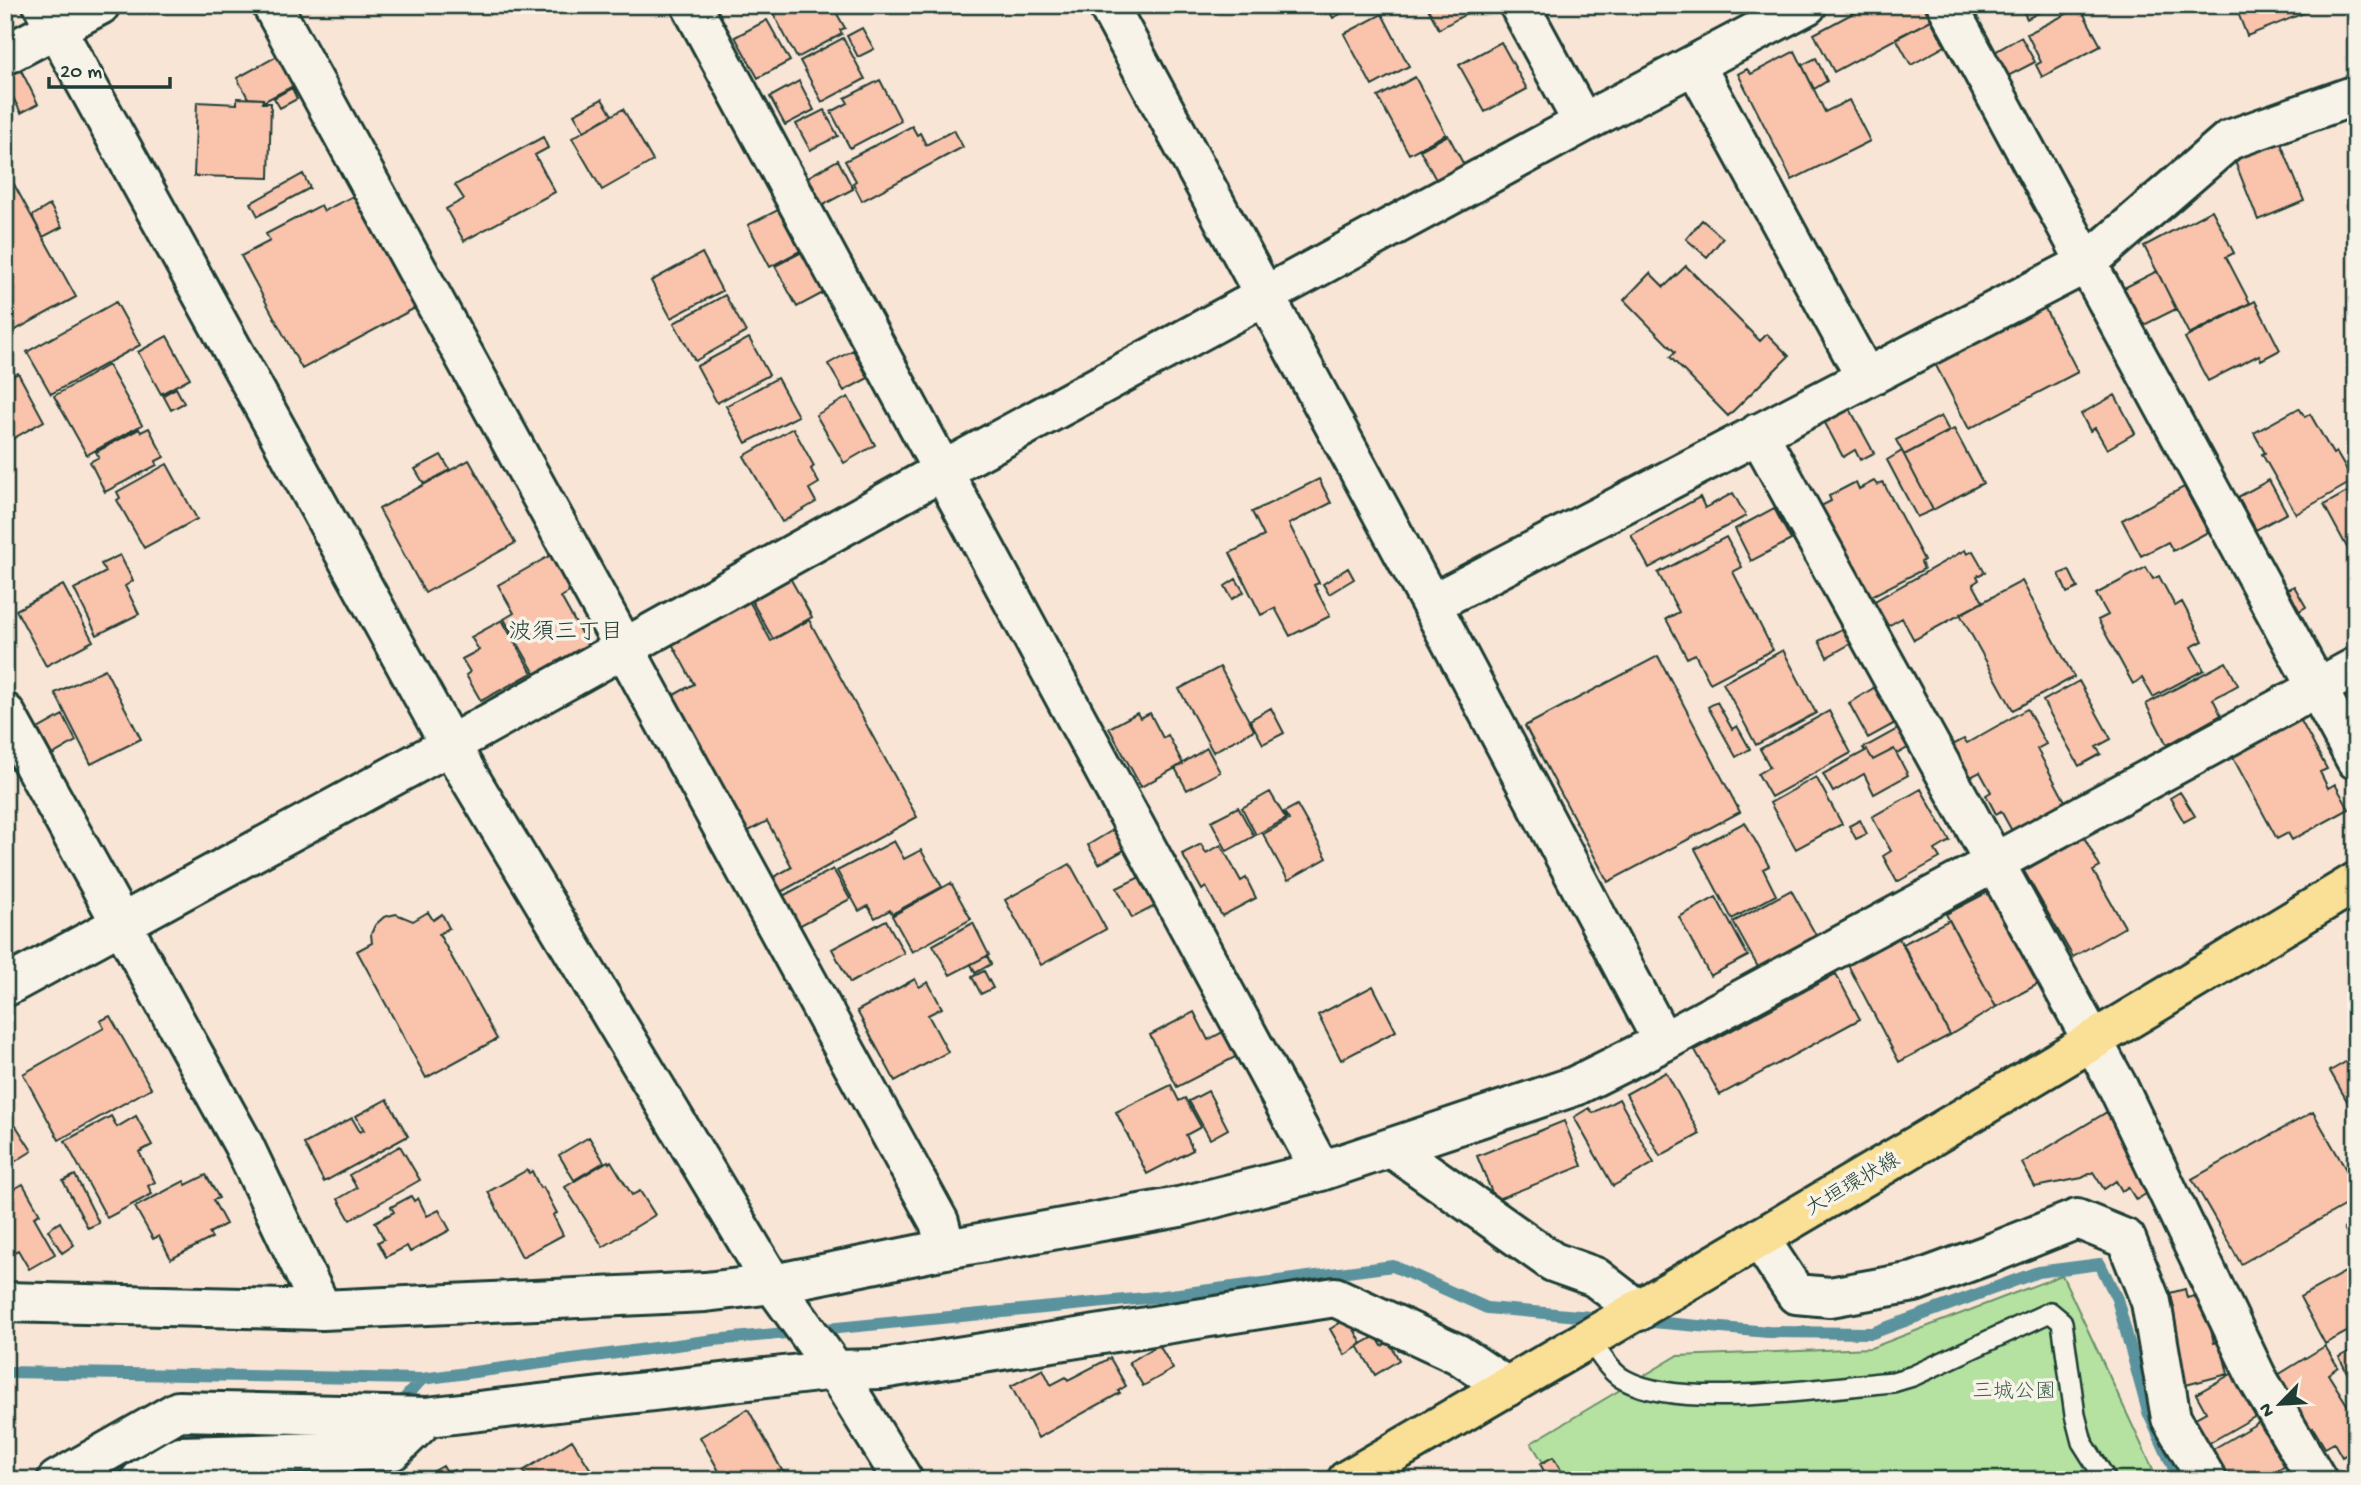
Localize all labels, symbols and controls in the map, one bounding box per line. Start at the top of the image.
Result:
scale bar [49,46,170,90]
text: 20 m [60,61,102,86]
district label: 波須三丁目 [509,619,624,647]
street label: 大垣環状線 [1802,1148,1905,1223]
north arrow [2246,1370,2316,1440]
park label: 三城公園 [1972,1380,2056,1406]
text: N [2255,1399,2281,1420]

